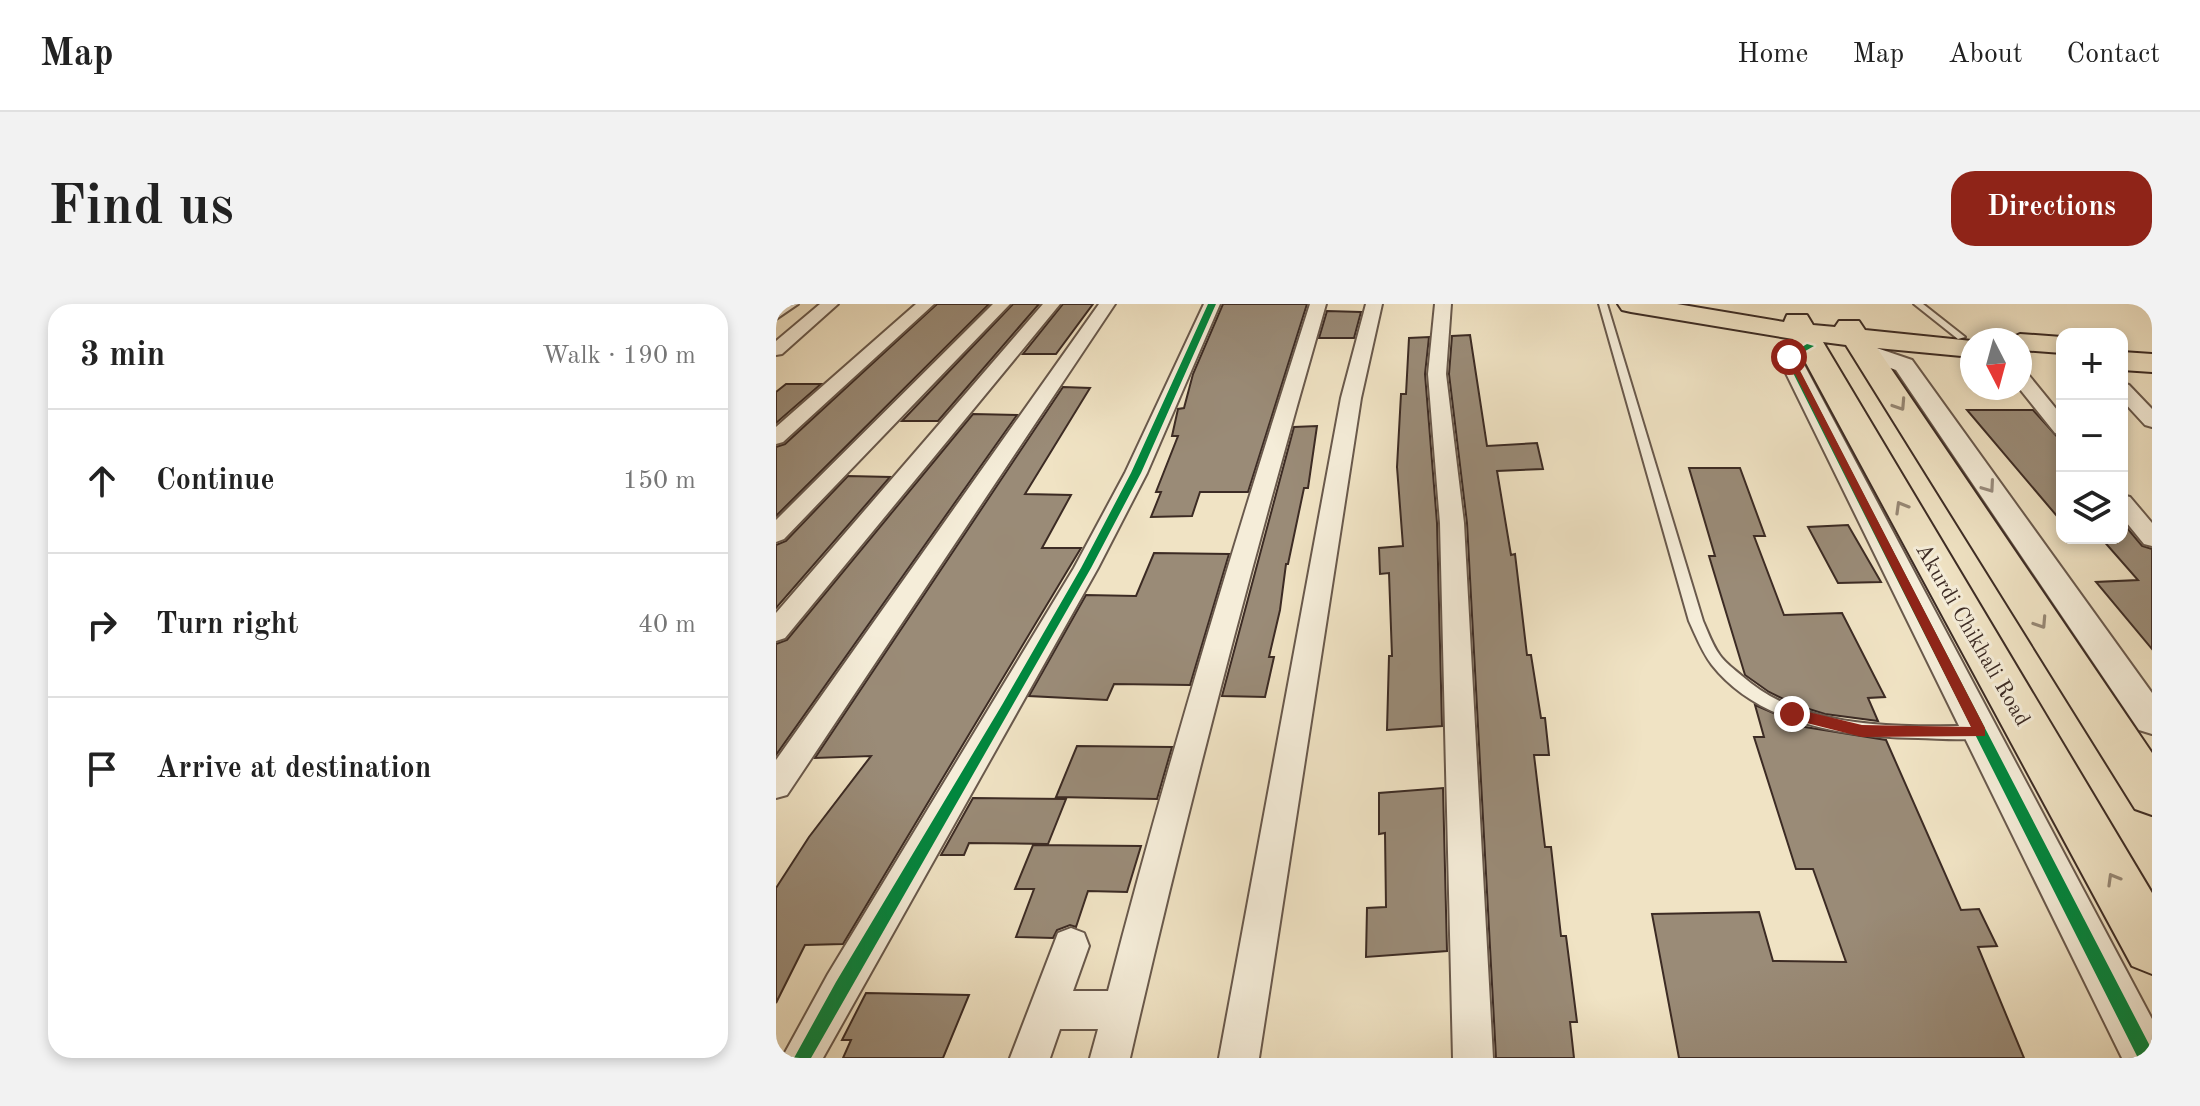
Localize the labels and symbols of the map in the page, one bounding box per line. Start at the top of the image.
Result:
north arrow [1960,328,2032,400]
route start [1771,339,1807,375]
one-way arrow [1890,396,1905,411]
one-way arrow [1979,479,1994,493]
one-way arrow [1896,501,1911,515]
street label: Akurdi Chikhali Road [1911,540,2033,730]
one-way arrow [2032,614,2047,629]
route end [1774,696,1810,732]
one-way arrow [2107,873,2123,888]

